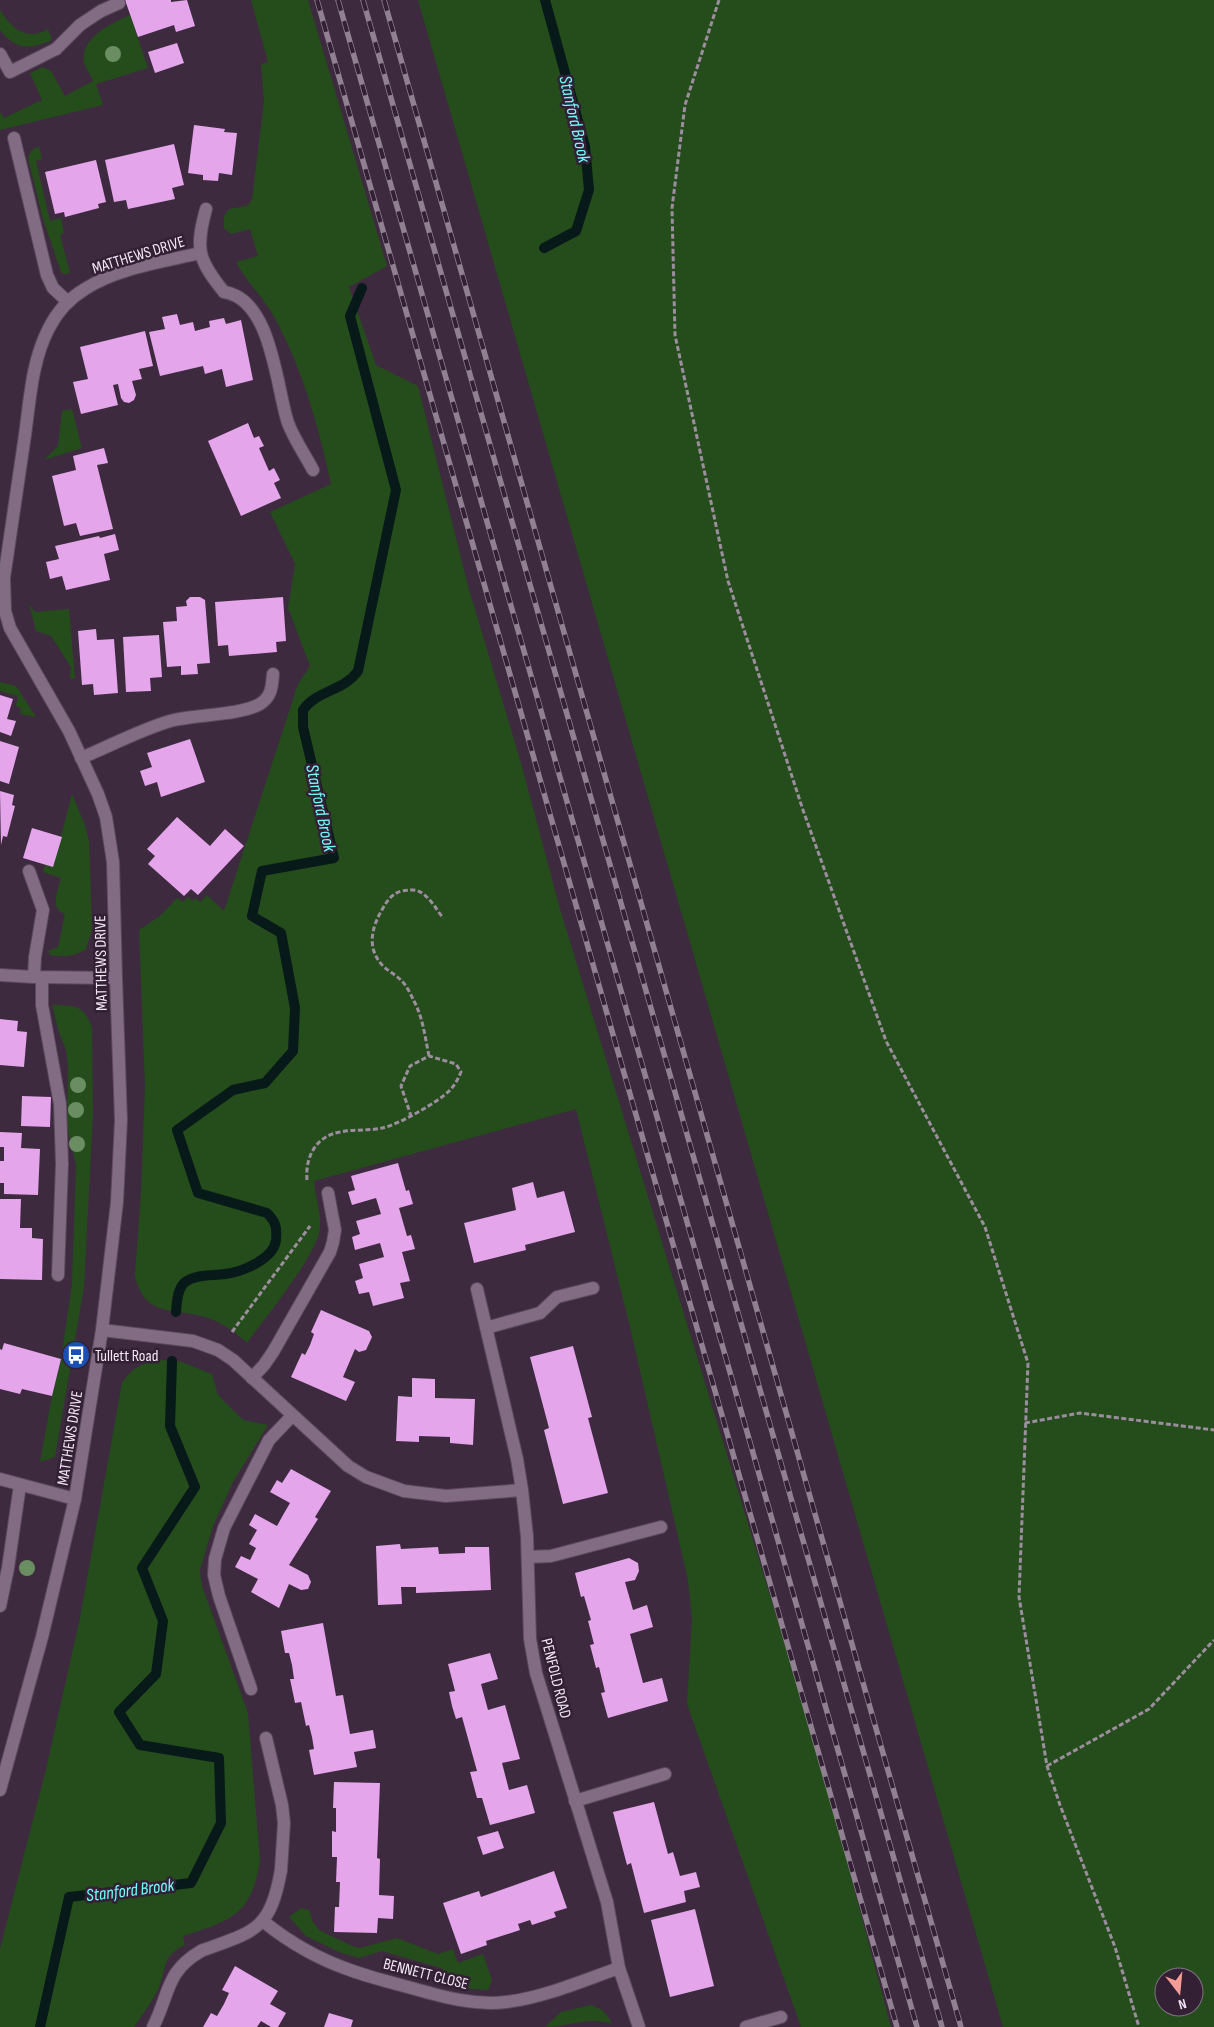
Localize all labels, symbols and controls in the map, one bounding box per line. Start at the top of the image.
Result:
water label: Stanford Brook [554,74,595,166]
street label: MATTHEWS DRIVE [90,232,187,278]
water label: Stanford Brook [301,763,340,855]
street label: MATTHEWS DRIVE [91,915,112,1011]
bus stop icon: Tullett Road [61,1340,91,1370]
place label: Tullett Road [95,1347,158,1366]
street label: MATTHEWS DRIVE [54,1390,87,1487]
street label: PENFOLD ROAD [536,1636,575,1720]
water label: Stanford Brook [85,1875,177,1906]
street label: BENNETT CLOSE [381,1955,470,1994]
north arrow [1154,1967,1204,2017]
text: N [1177,1995,1188,2013]

